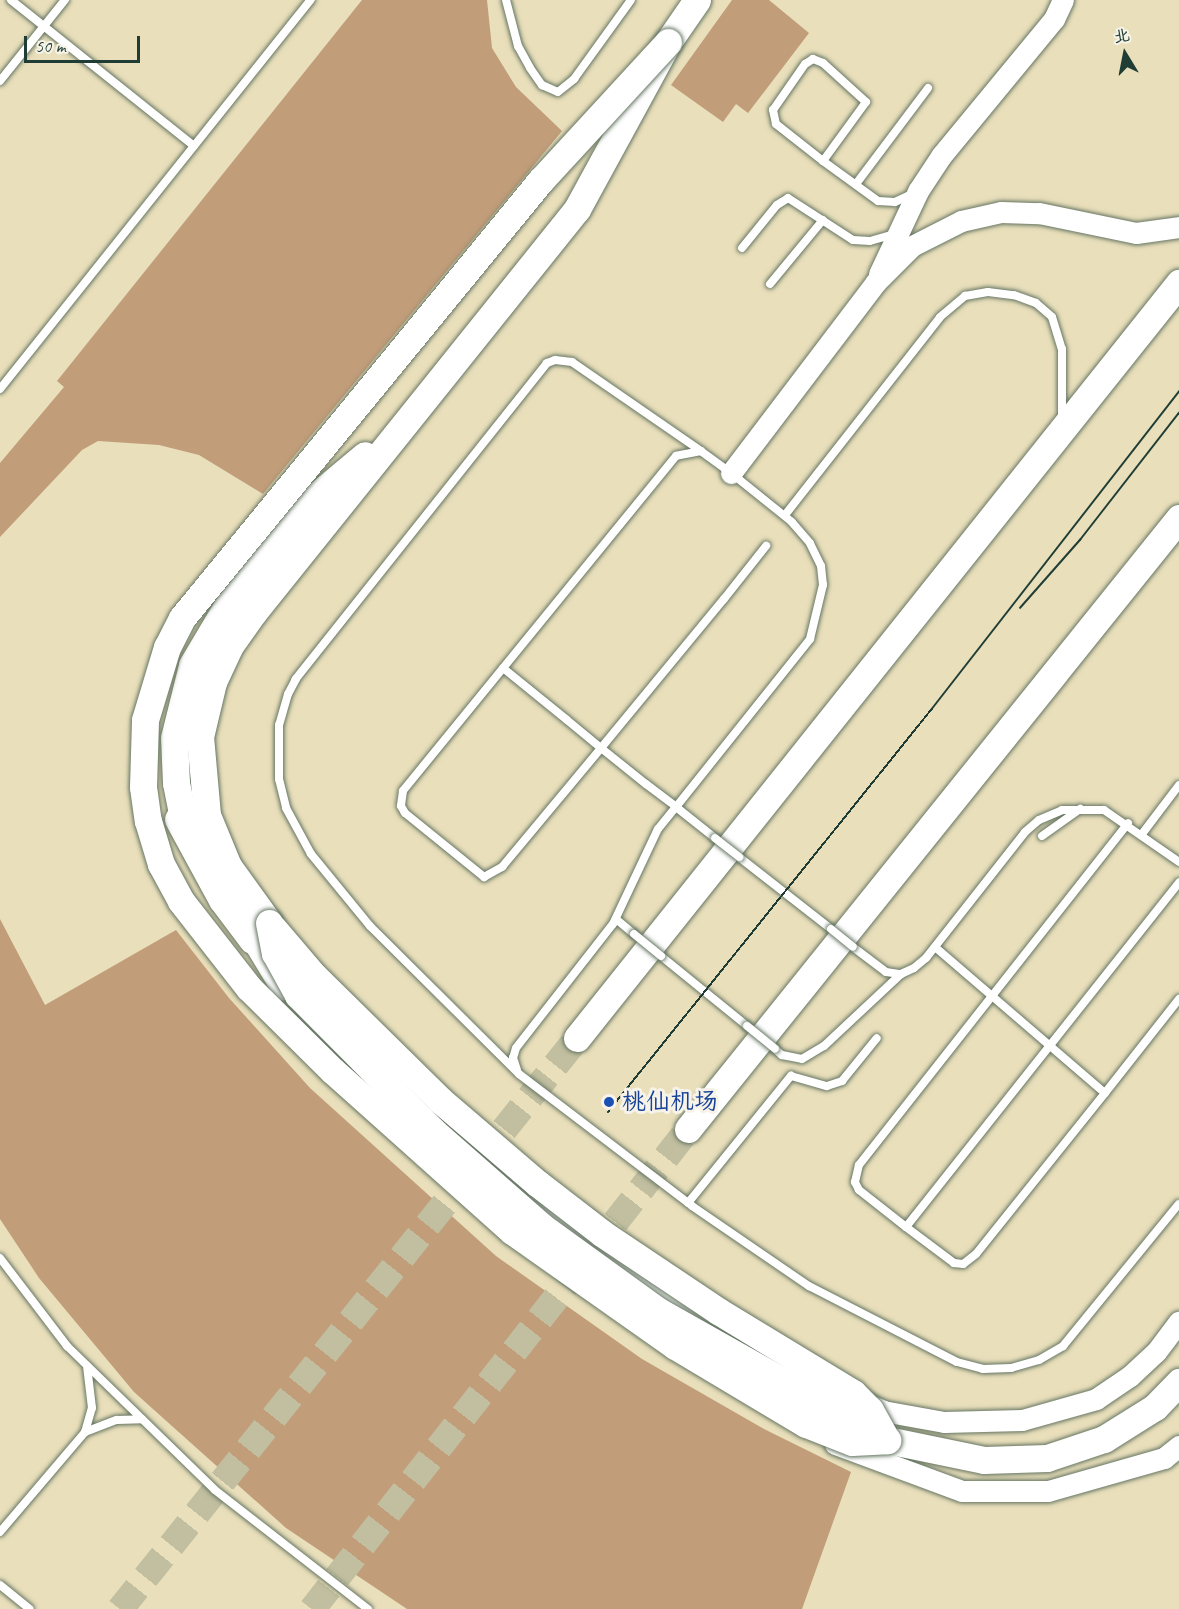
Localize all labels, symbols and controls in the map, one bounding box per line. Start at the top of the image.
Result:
scale bar [27,24,142,62]
north arrow [1095,24,1155,84]
text: 北 [1112,25,1131,48]
text: 50 m [35,35,66,57]
place label: 桃仙机场 [622,1088,718,1116]
marker: 桃仙机场 [600,1093,618,1111]

